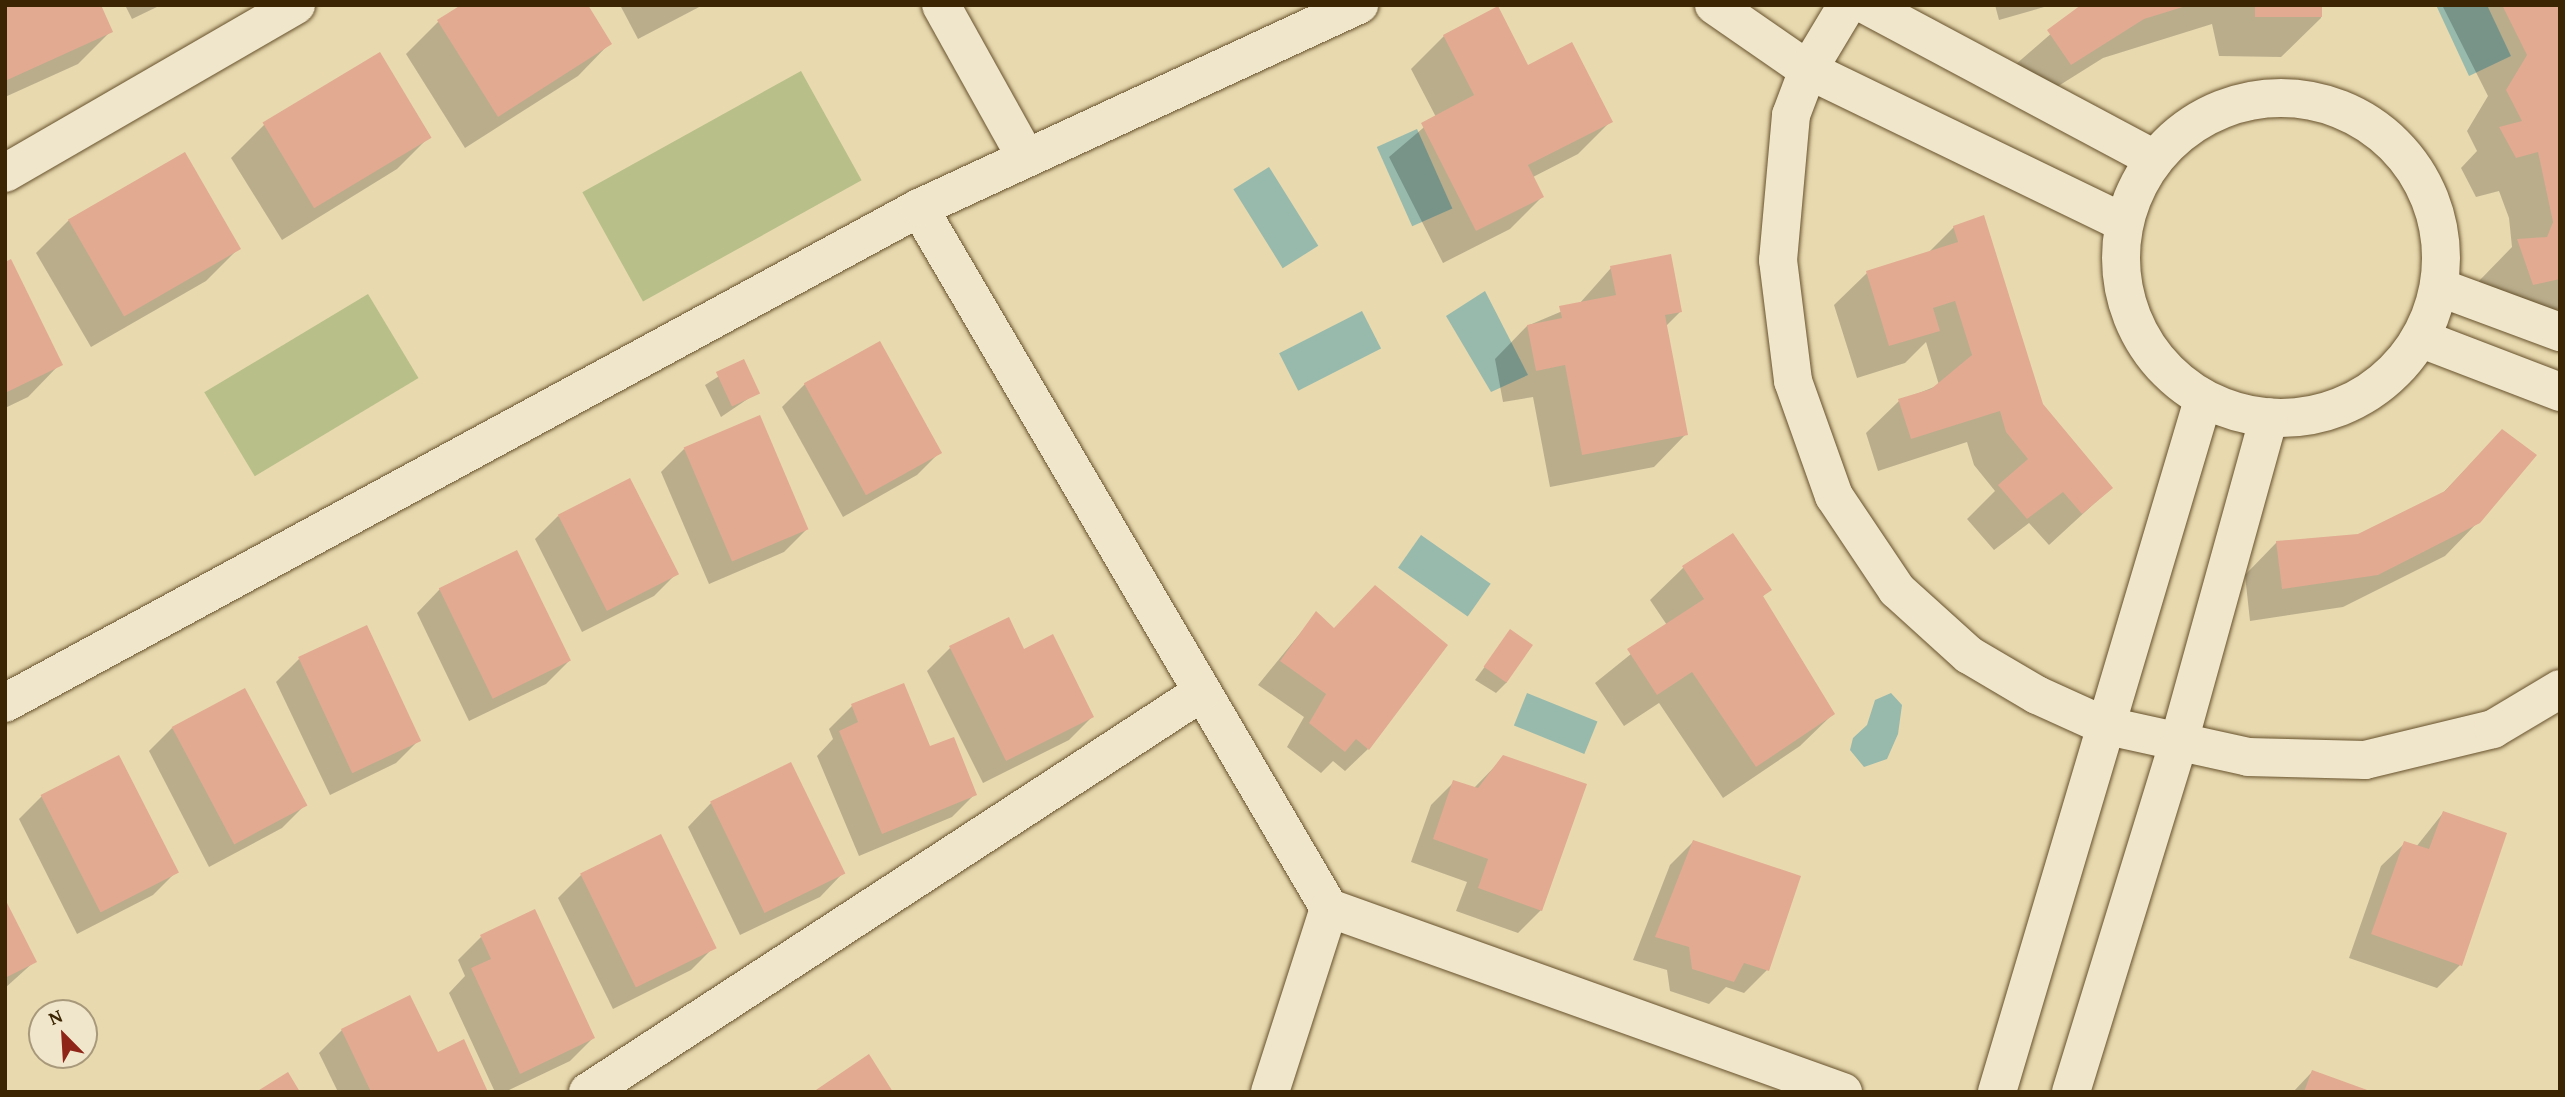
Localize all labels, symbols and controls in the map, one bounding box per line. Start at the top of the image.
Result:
north arrow [28,999,98,1069]
text: N [44,1001,67,1032]

